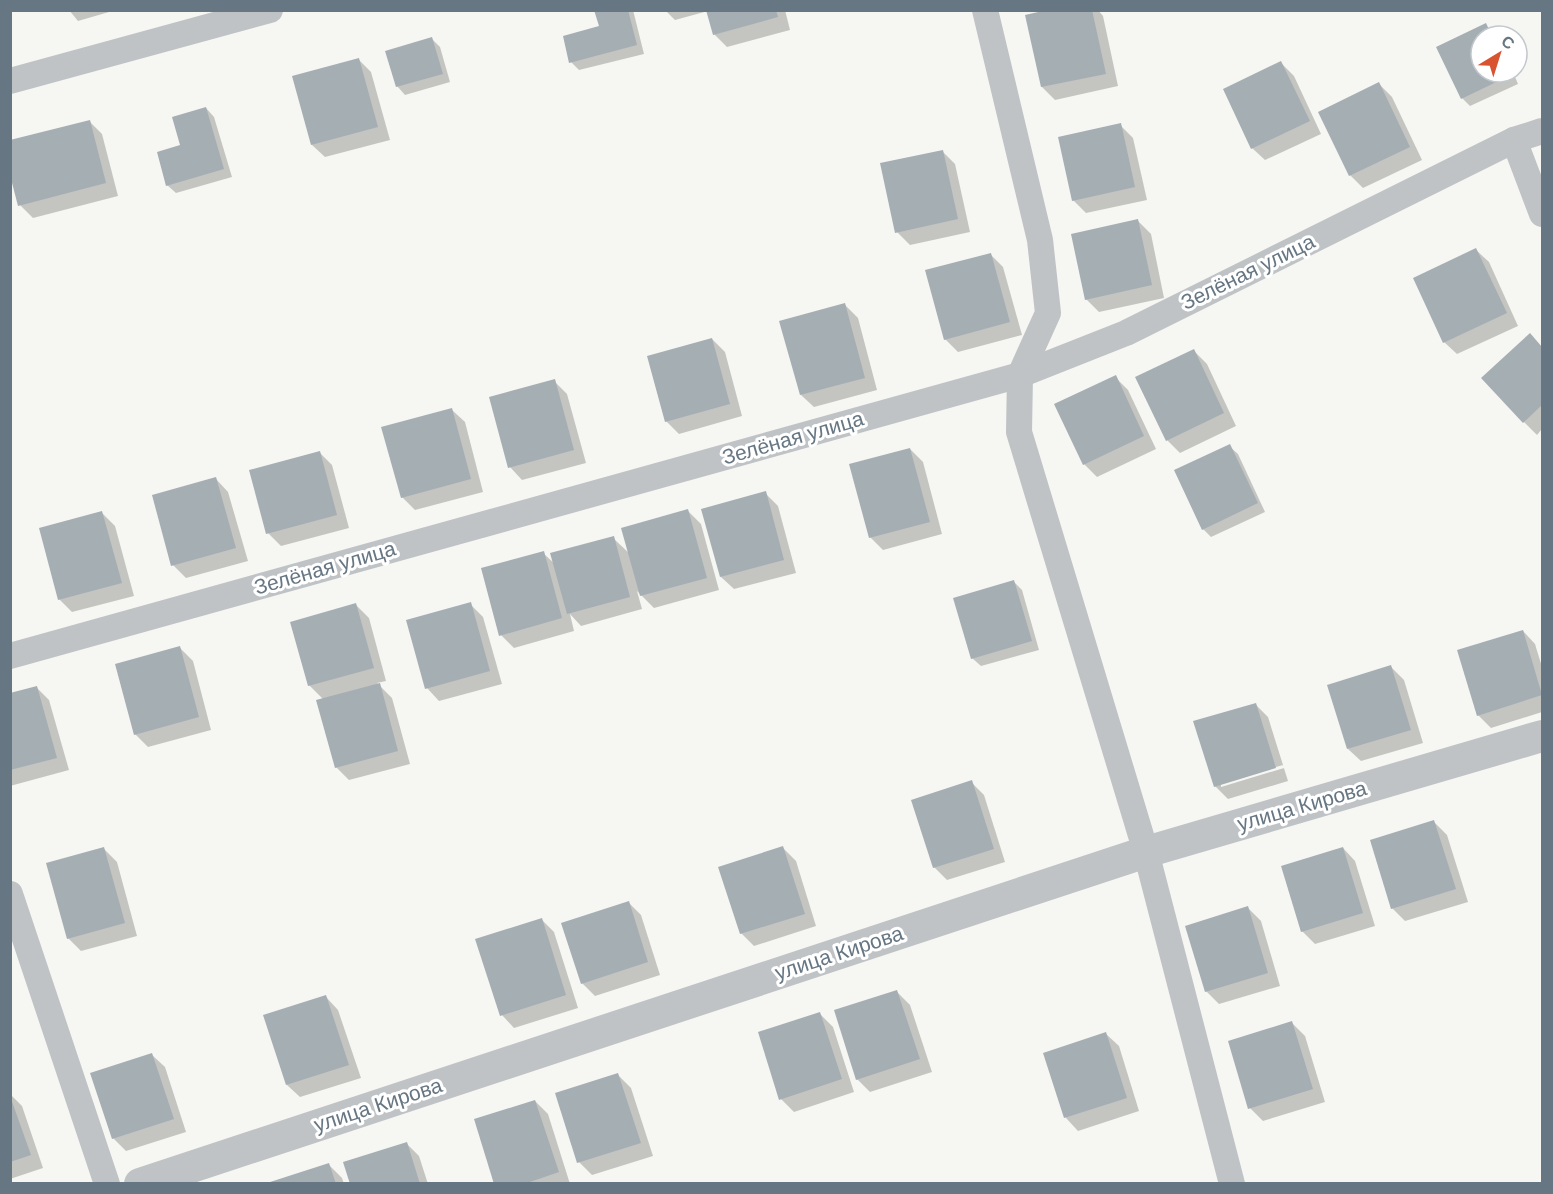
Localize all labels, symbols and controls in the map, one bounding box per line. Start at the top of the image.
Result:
north arrow [1469,24,1529,84]
text: С [1498,32,1518,53]
street label: Зелёная улица [1177,229,1319,314]
street label: Зелёная улица [720,406,866,469]
street label: Зелёная улица [252,536,398,599]
street label: улица Кирова [1235,776,1369,835]
street label: улица Кирова [772,921,906,984]
street label: улица Кирова [311,1073,445,1136]

